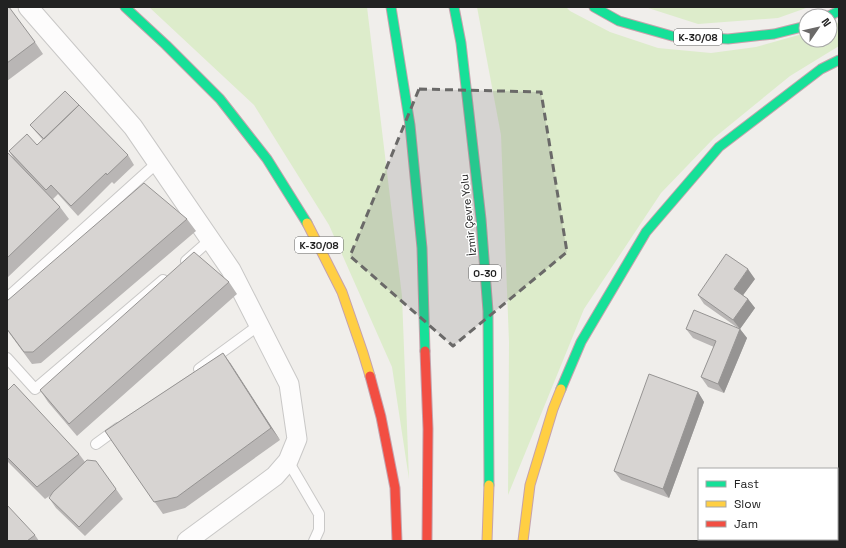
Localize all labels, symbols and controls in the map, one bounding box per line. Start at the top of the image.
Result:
north arrow [798,8,838,48]
text: N [818,15,834,29]
road number: K-30/08 [674,29,722,45]
street label: İzmir Çevre Yolu [457,174,479,256]
road number: K-30/08 [295,237,343,253]
road number: O-30 [469,265,501,281]
legend [698,468,838,540]
text: Fast [734,476,759,492]
text: Slow [734,496,761,512]
text: Jam [734,516,758,532]

